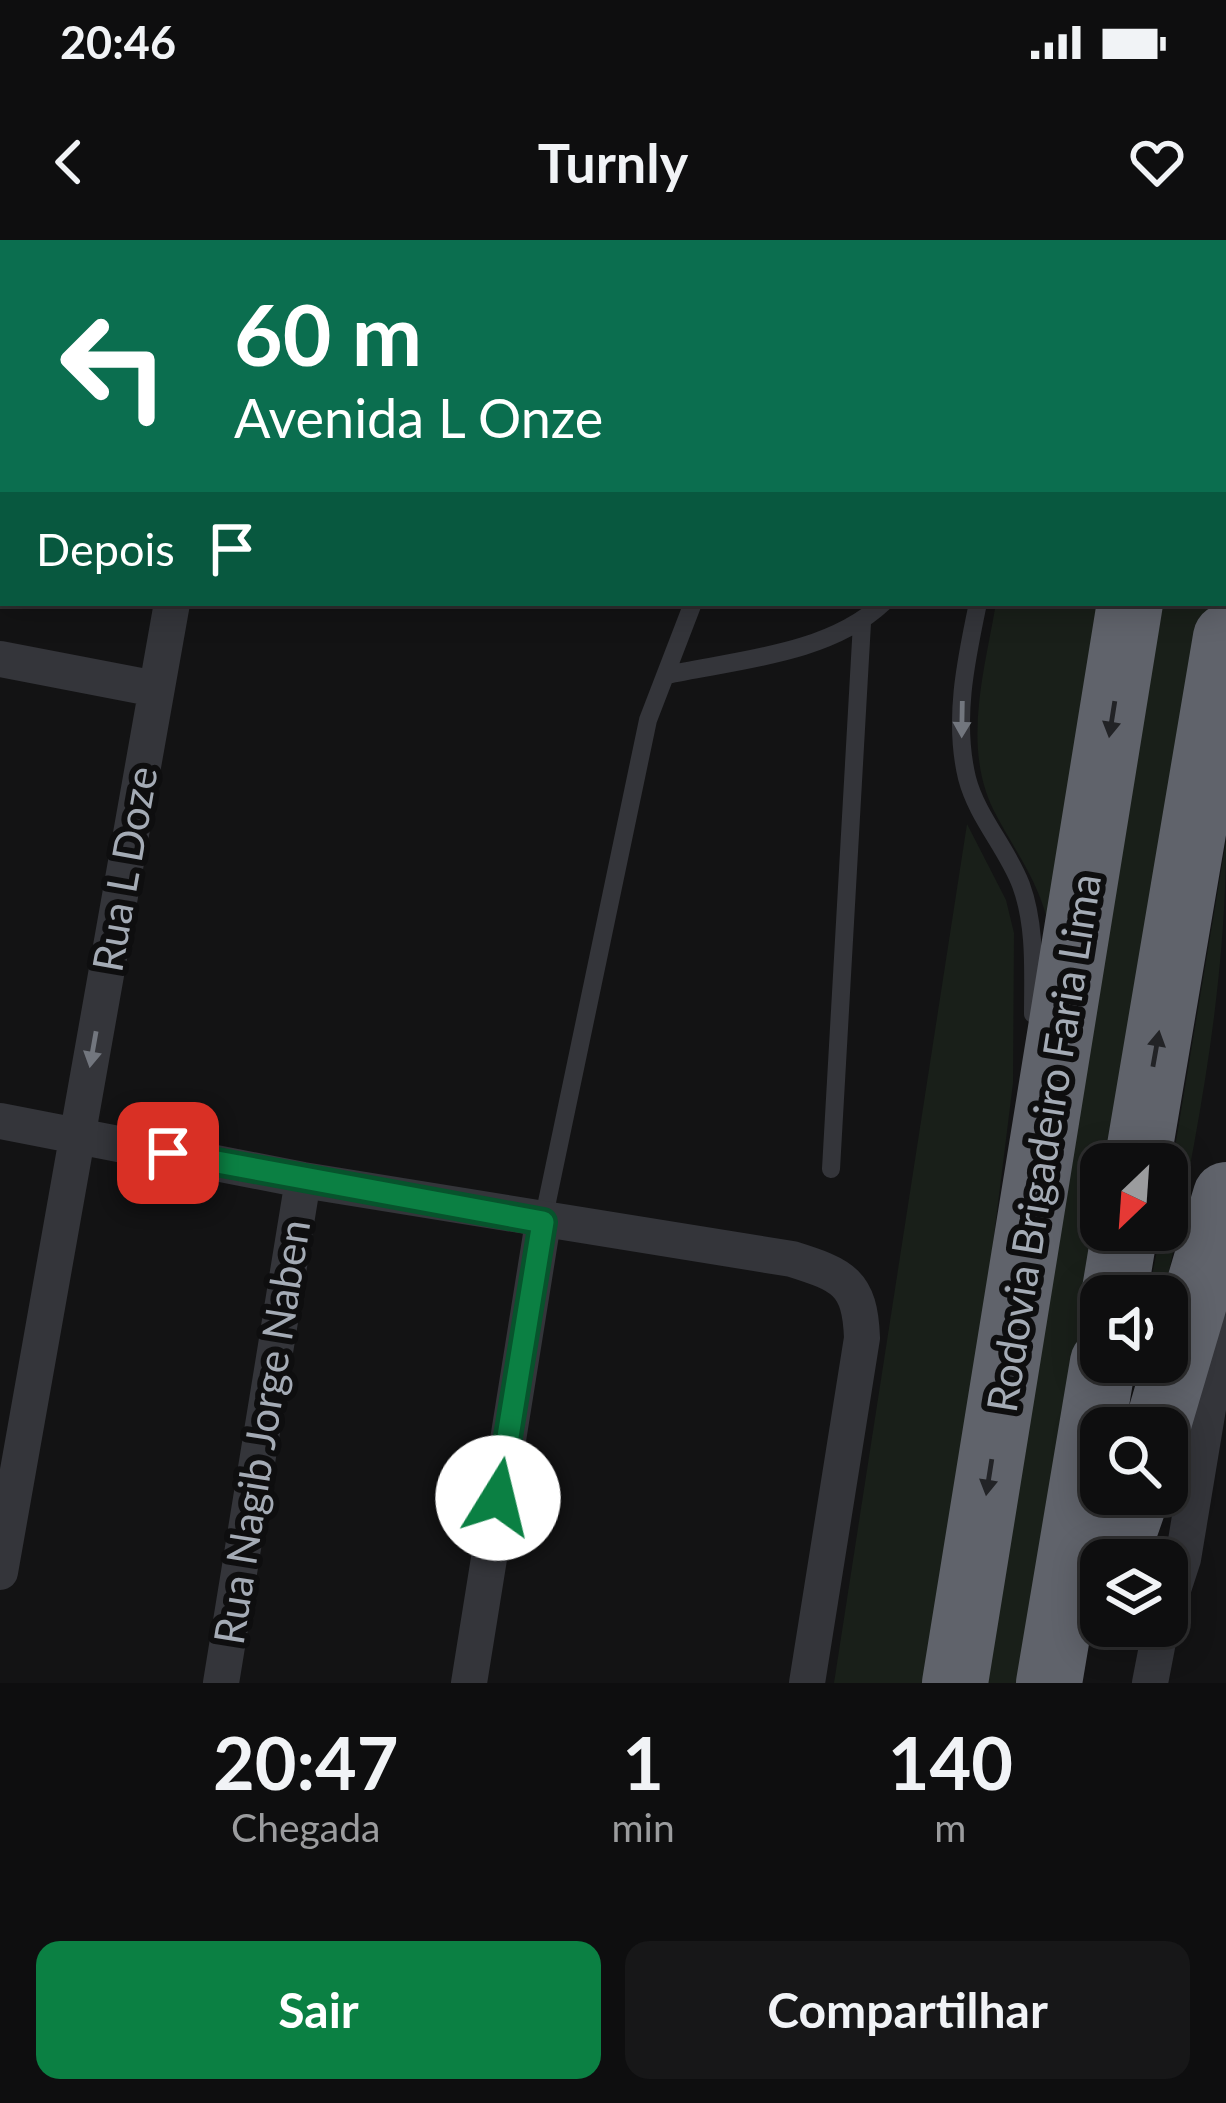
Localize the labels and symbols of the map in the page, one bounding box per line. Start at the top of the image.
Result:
one-way arrow [1103,700,1121,738]
one-way arrow [952,701,972,739]
street label: Rua L Doze [81,762,167,975]
street label: Rodovia Brigadeiro Faria Lima [976,870,1110,1415]
one-way arrow [1148,1029,1166,1067]
one-way arrow [84,1031,103,1068]
pin [117,1102,219,1204]
north arrow [1080,1143,1188,1251]
street label: Rua Nagib Jorge Naben [203,1216,319,1648]
position arrow [435,1435,561,1561]
one-way arrow [979,1458,998,1496]

